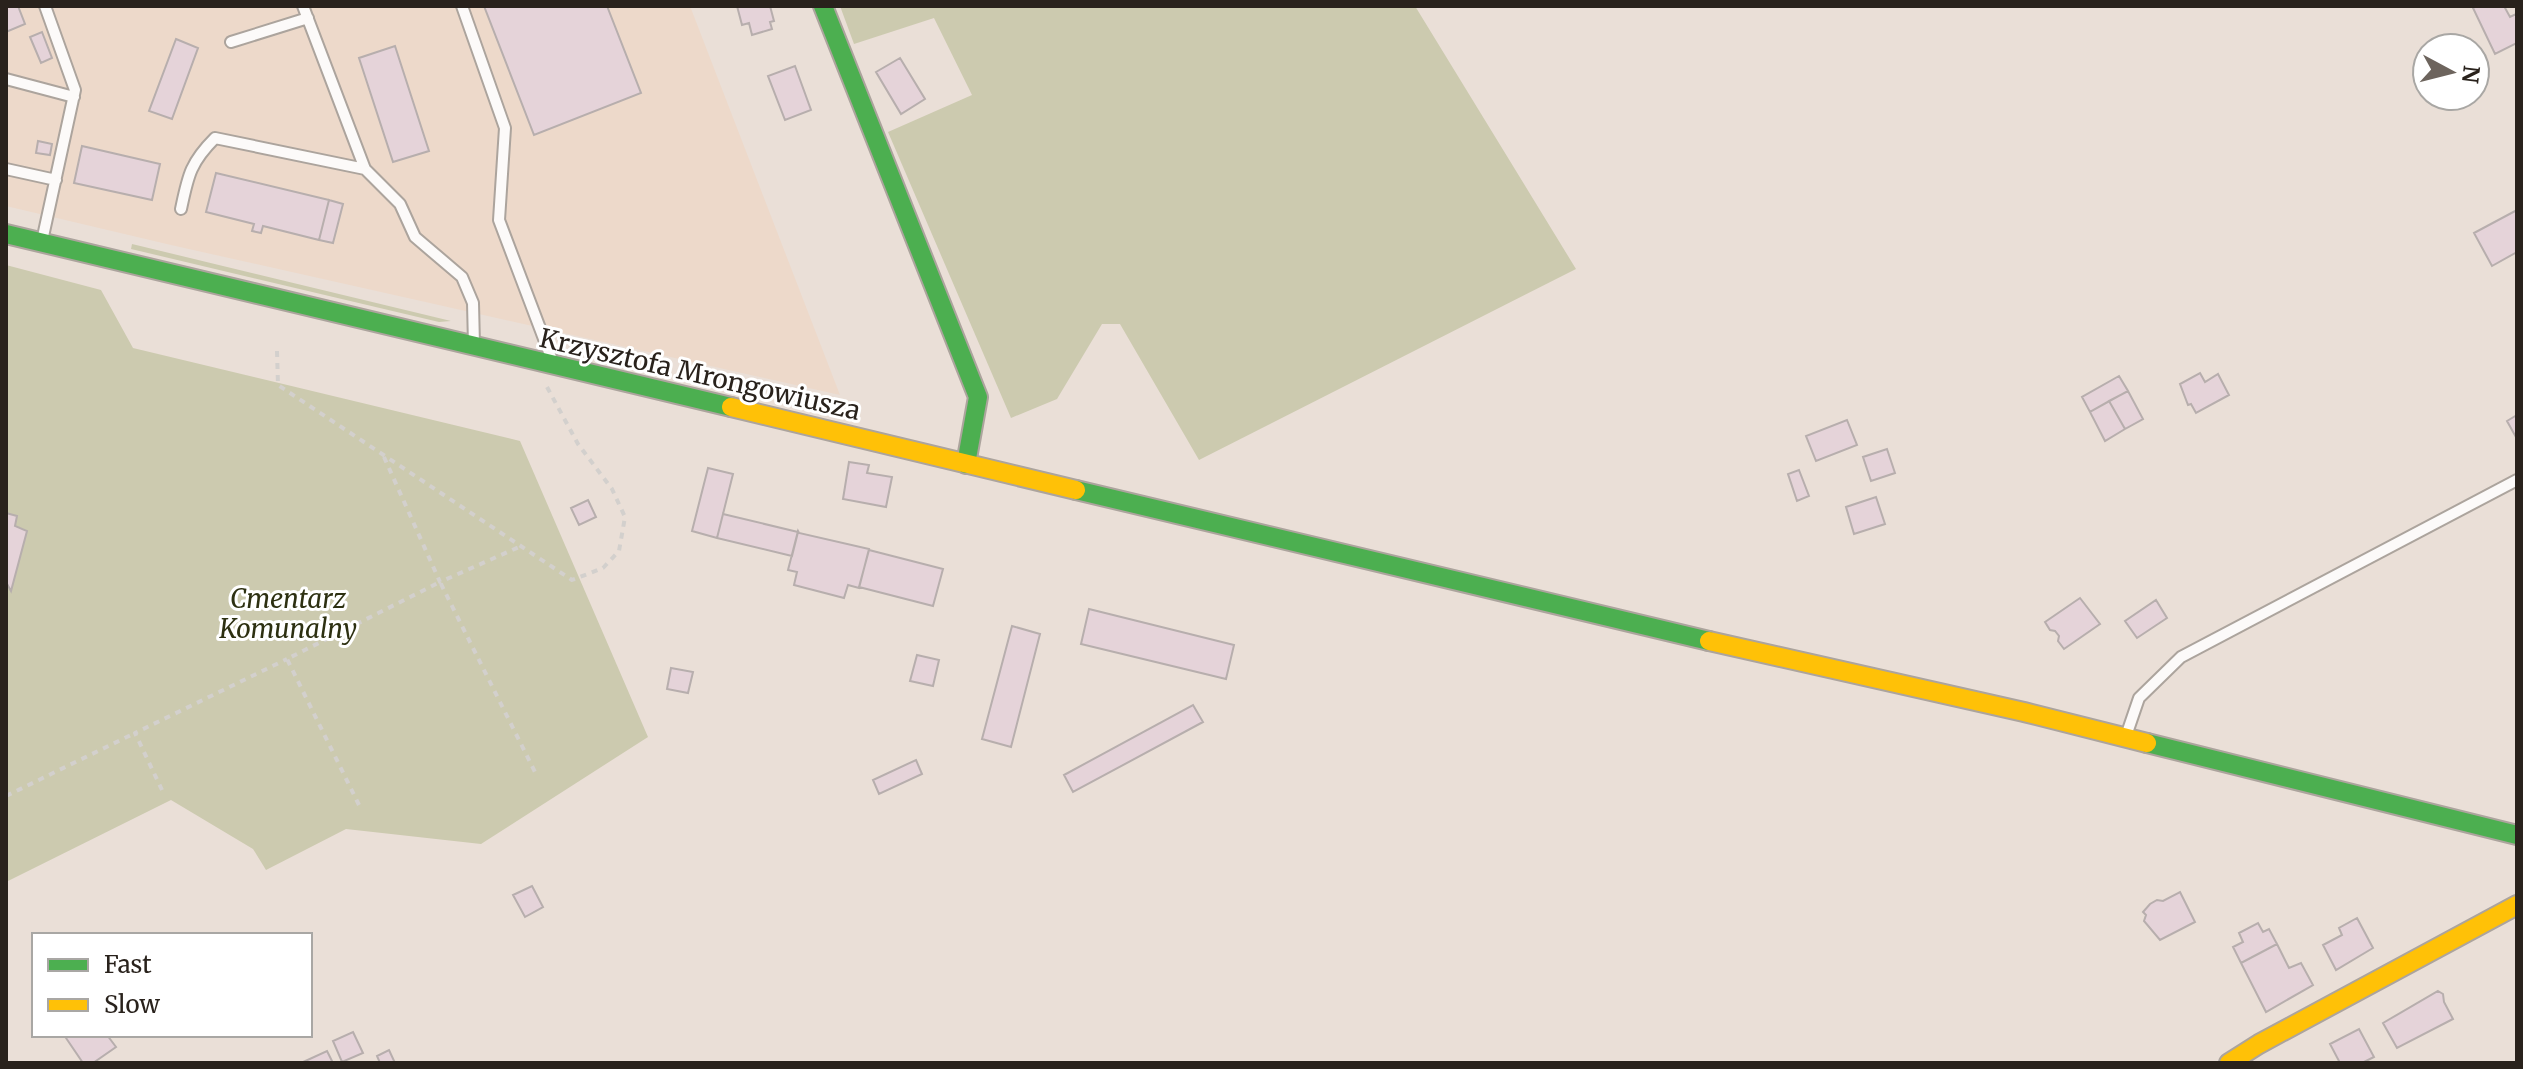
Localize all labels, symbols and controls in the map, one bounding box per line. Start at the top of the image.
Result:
north arrow [2411,32,2491,112]
text: N [2456,64,2486,85]
street label: Krzysztofa Mrongowiusza [536,321,864,427]
park label: Cmentarz Komunalny [218,582,357,645]
legend [32,933,312,1037]
text: Fast [104,949,152,980]
text: Slow [104,989,160,1020]

